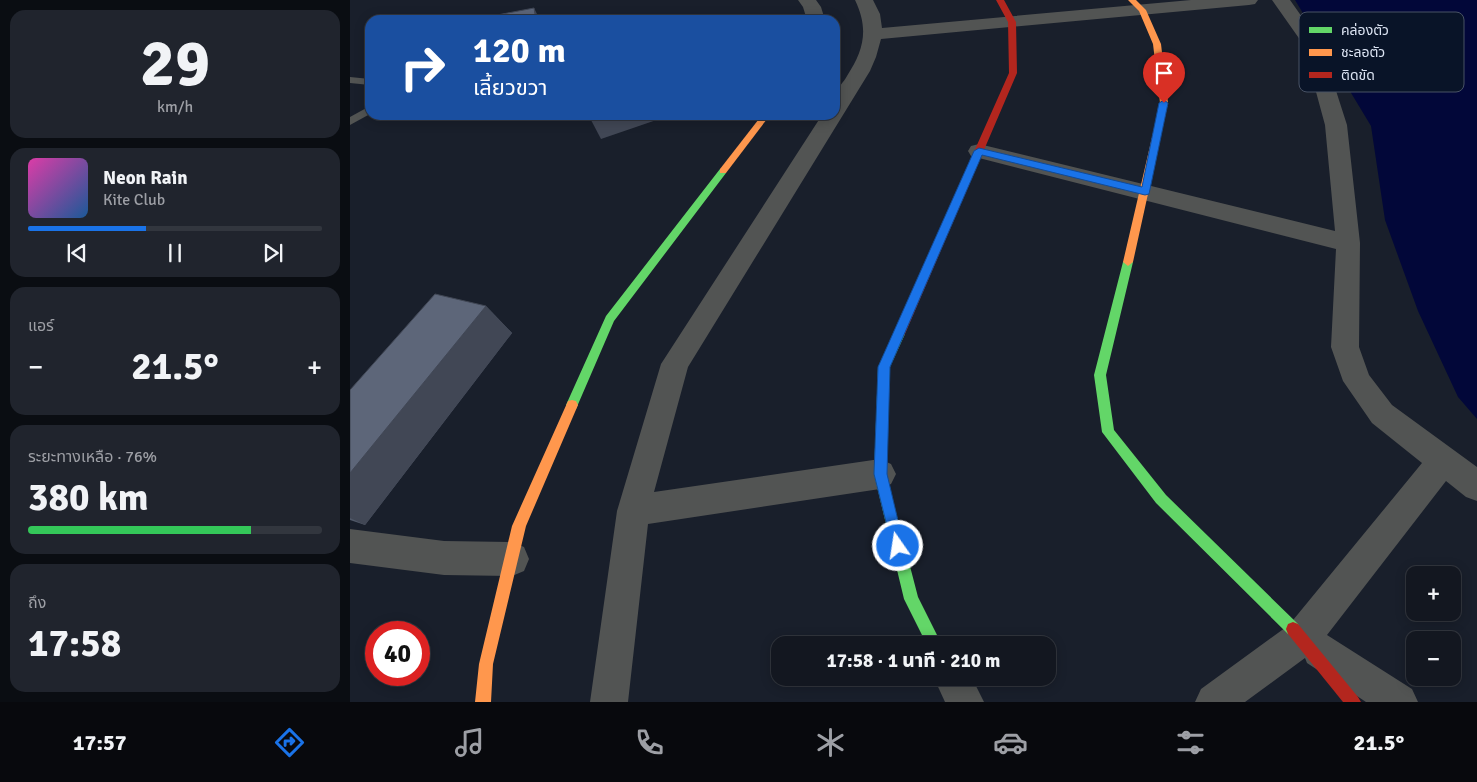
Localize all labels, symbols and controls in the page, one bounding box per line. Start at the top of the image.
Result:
legend [1299,12,1464,92]
text: คล่องตัว [1341,22,1389,39]
text: 29 [140,24,210,104]
text: 120 m [473,29,566,72]
icon: right [390,35,455,100]
text: ชะลอตัว [1341,44,1385,61]
pin [1143,52,1185,103]
icon: arrive [1150,59,1178,87]
text: ติดขัด [1341,67,1375,84]
text: เลี้ยวขวา [473,74,548,101]
text: km/h [157,97,193,117]
text: Neon Rain [103,166,188,190]
text: Kite Club [103,190,165,210]
icon: previous [63,239,91,267]
icon: pause [161,239,189,267]
icon: next [259,239,287,267]
text: แอร์ [28,316,54,336]
text: 21.5° [131,343,219,390]
text: − [28,350,43,384]
text: + [307,350,322,384]
text: ระยะทางเหลือ · 76% [28,447,157,467]
text: 380 km [28,474,149,521]
position arrow [871,519,923,571]
map controls [1406,566,1461,686]
button: + [1406,566,1461,621]
text: ถึง [28,593,46,613]
text: 17:58 [28,620,121,667]
speed limit sign: 40 [365,621,430,686]
button: − [1406,631,1461,686]
text: 17:58 · 1 นาที · 210 m [827,649,1000,673]
icon: directions [272,725,307,760]
icon: music [452,725,487,760]
icon: phone [632,725,667,760]
icon: climate [813,725,848,760]
icon: car [993,725,1028,760]
icon: filters [1173,725,1208,760]
text: 17:57 [73,729,127,756]
text: 21.5° [1354,729,1404,756]

